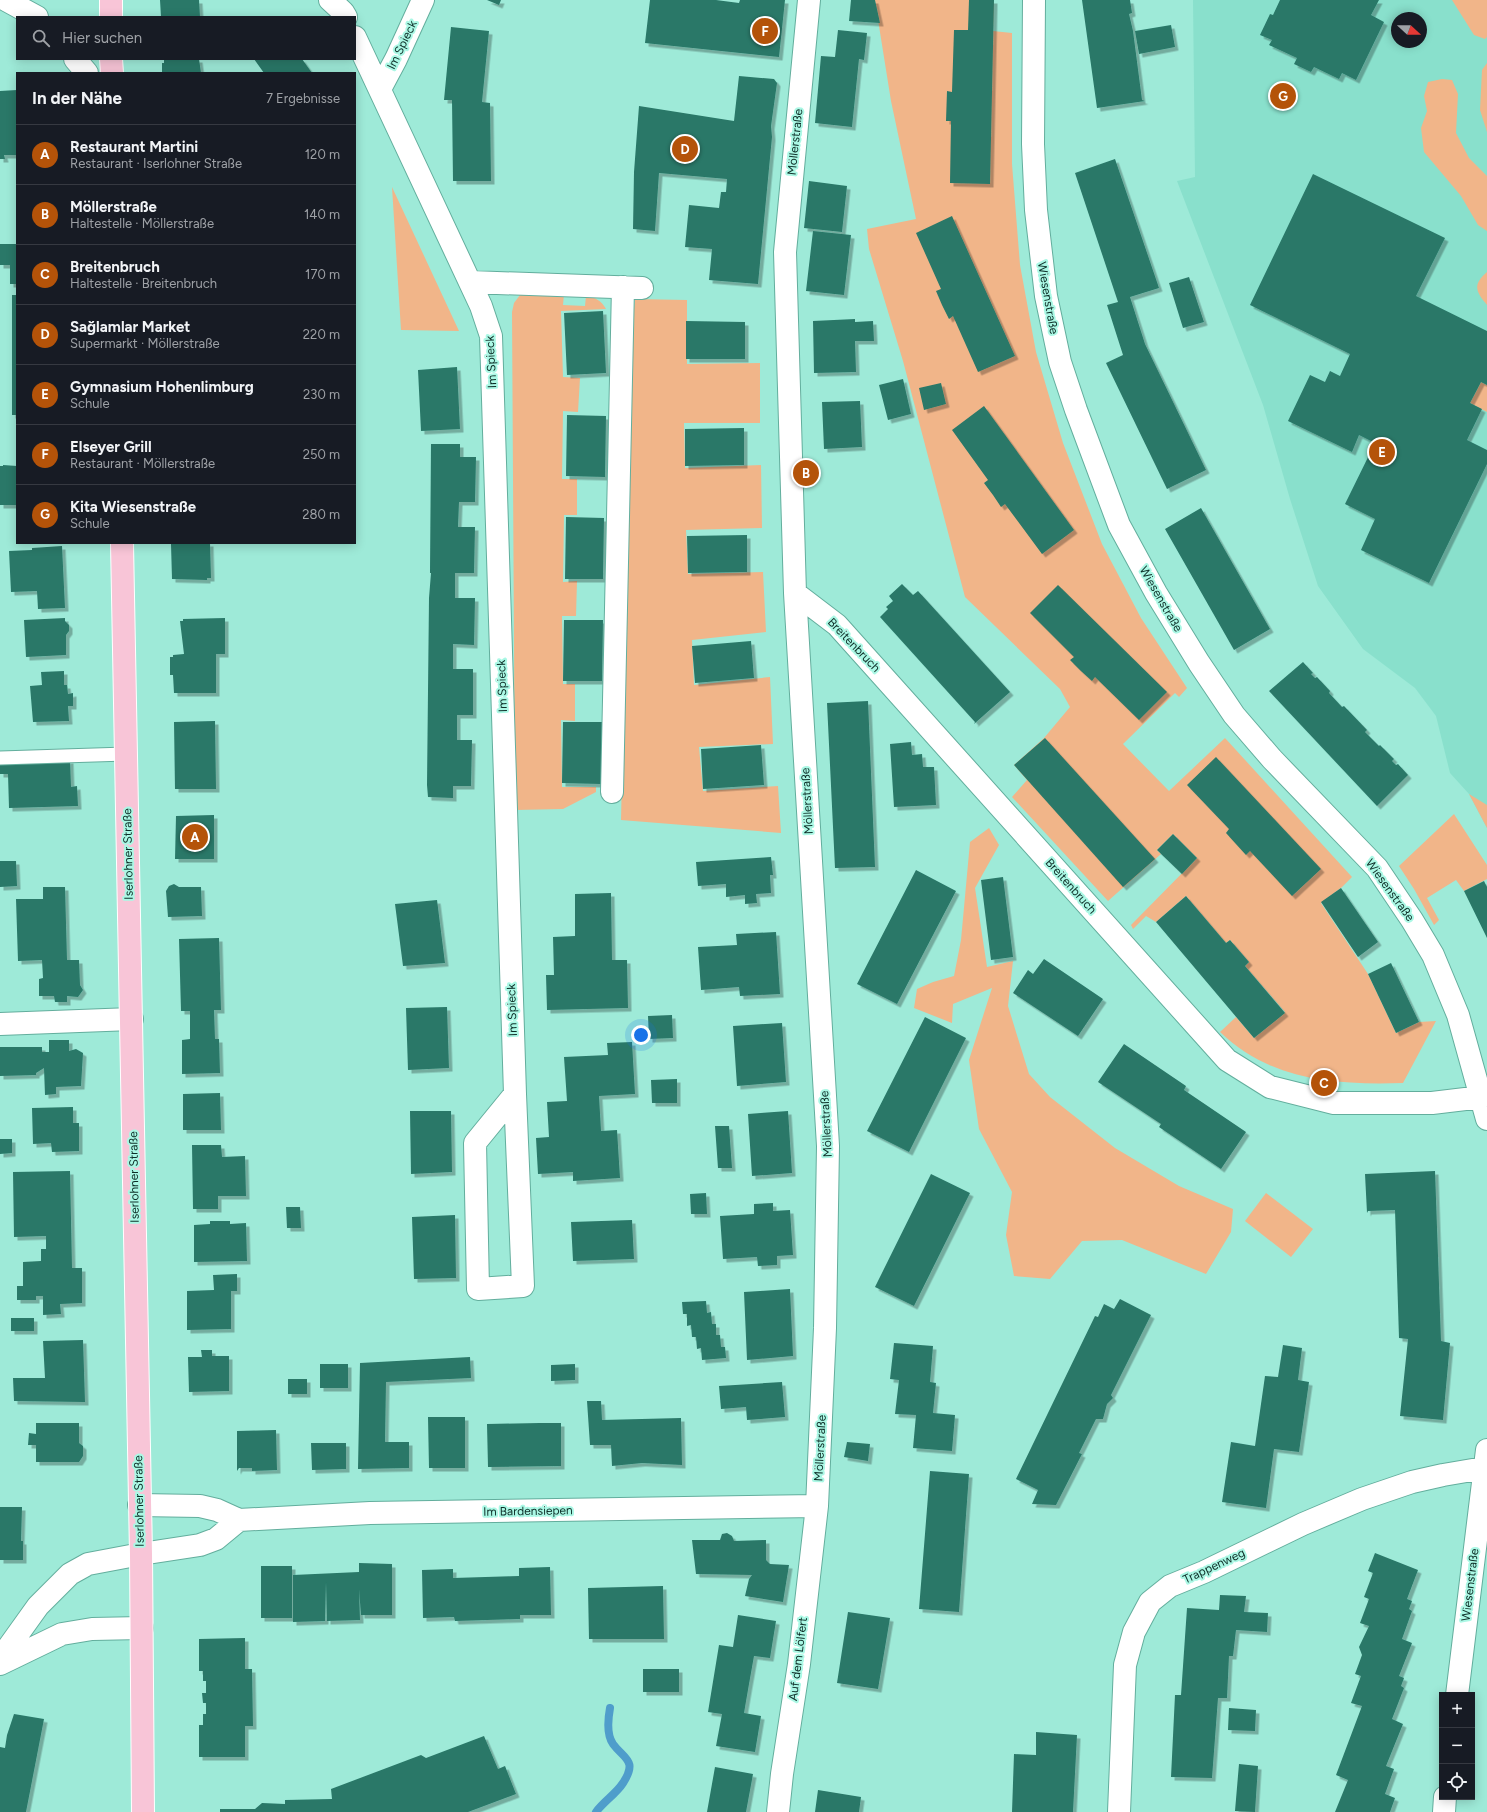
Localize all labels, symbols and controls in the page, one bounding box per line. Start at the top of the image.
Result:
north arrow [1391,12,1427,48]
search box [16,16,356,60]
pin: F [752,16,778,46]
street label: Im Spieck [384,18,420,72]
icon: search [30,27,52,49]
text: Hier suchen [62,29,142,47]
pin: G [1270,81,1296,111]
text: In der Nähe [32,88,122,108]
text: 7 Ergebnisse [266,91,340,106]
street label: Möllerstraße [785,108,805,176]
pin: D [672,134,698,164]
text: Restaurant Martini [70,138,198,156]
text: A [40,147,50,162]
text: 120 m [305,147,340,162]
text: Restaurant · Iserlohner Straße [70,156,242,171]
text: Möllerstraße [70,198,157,216]
text: B [41,207,49,222]
text: 140 m [304,207,340,222]
text: Haltestelle · Möllerstraße [70,216,214,231]
text: Breitenbruch [70,258,160,276]
street label: Wiesenstraße [1035,261,1061,336]
text: C [40,267,50,282]
text: 170 m [305,267,340,282]
text: Haltestelle · Breitenbruch [70,276,217,291]
text: Sağlamlar Market [70,318,190,336]
text: D [40,327,50,342]
text: 220 m [303,327,340,342]
street label: Im Spieck [483,335,499,389]
text: Supermarkt · Möllerstraße [70,336,220,351]
text: Gymnasium Hohenlimburg [70,378,254,396]
text: E [41,387,49,402]
text: 230 m [303,387,340,402]
text: Schule [70,396,109,411]
pin: E [1369,437,1395,467]
text: Elseyer Grill [70,438,152,456]
text: F [41,447,49,462]
text: 250 m [303,447,340,462]
text: Restaurant · Möllerstraße [70,456,215,471]
pin: B [793,458,819,488]
text: Kita Wiesenstraße [70,498,196,516]
text: G [40,507,50,522]
text: 280 m [302,507,340,522]
text: Schule [70,516,109,531]
street label: Wiesenstraße [1137,564,1186,635]
street label: Breitenbruch [825,615,883,675]
street label: Im Spieck [494,659,510,713]
street label: Möllerstraße [798,767,816,835]
street label: Iserlohner Straße [120,808,136,900]
pin: A [182,822,208,852]
street label: Breitenbruch [1043,856,1100,917]
street label: Wiesenstraße [1363,856,1417,924]
street label: Im Spieck [504,983,520,1037]
your location [631,1025,651,1045]
pin: C [1311,1068,1337,1098]
street label: Möllerstraße [817,1090,835,1158]
street label: Iserlohner Straße [126,1131,142,1223]
street label: Möllerstraße [811,1414,829,1482]
street label: Iserlohner Straße [131,1455,147,1547]
street label: Im Bardensiepen [483,1503,573,1519]
street label: Trappenweg [1181,1546,1247,1586]
street label: Wiesenstraße [1459,1547,1481,1622]
street label: Auf dem Lölfert [786,1616,810,1702]
map controls [1439,1692,1475,1800]
button: + [1439,1692,1475,1728]
button: − [1439,1728,1475,1764]
button: locate [1439,1764,1475,1800]

